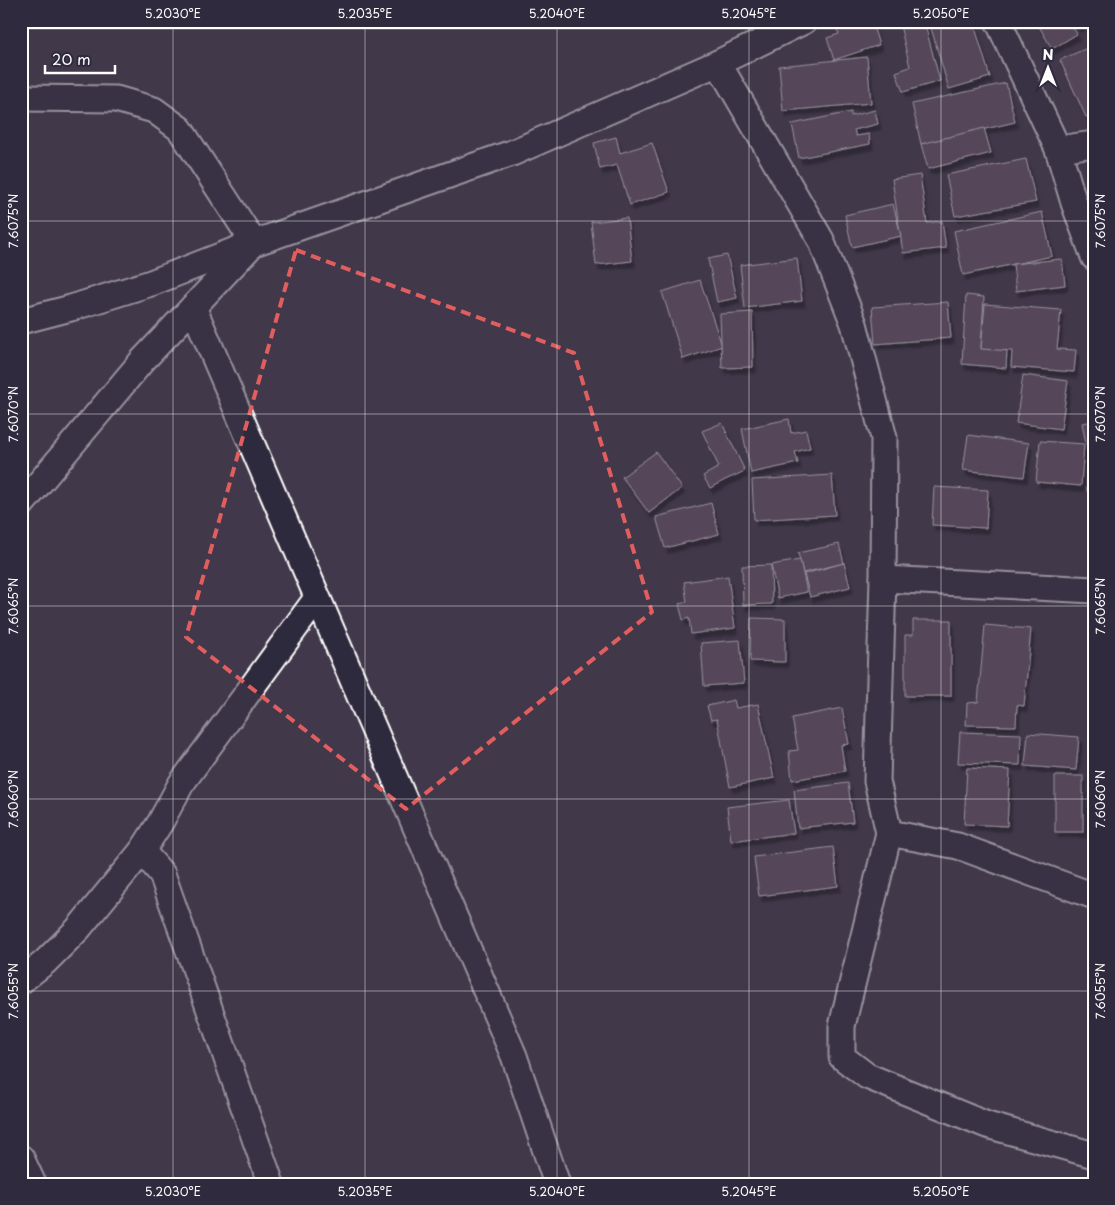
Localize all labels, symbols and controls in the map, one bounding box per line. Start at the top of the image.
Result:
text: 5.2030°E [145,4,201,22]
text: 5.2035°E [337,4,393,22]
text: 5.2040°E [529,4,585,22]
text: 5.2045°E [721,4,777,22]
text: 5.2050°E [913,4,969,22]
scale bar [45,42,115,74]
north arrow [1022,42,1072,92]
text: N [1042,44,1054,65]
text: 20 m [52,47,91,70]
text: 7.6075°N [4,194,22,248]
text: 7.6075°N [1091,194,1109,248]
text: 7.6070°N [4,386,22,442]
text: 7.6070°N [1091,386,1109,442]
text: 7.6065°N [4,578,22,634]
text: 7.6065°N [1091,578,1109,634]
text: 7.6060°N [4,770,22,828]
text: 7.6060°N [1091,770,1109,828]
text: 7.6055°N [4,963,22,1019]
text: 7.6055°N [1091,963,1109,1019]
text: 5.2030°E [145,1182,201,1200]
text: 5.2035°E [337,1182,393,1200]
text: 5.2040°E [529,1182,585,1200]
text: 5.2045°E [721,1182,777,1200]
text: 5.2050°E [913,1182,969,1200]

